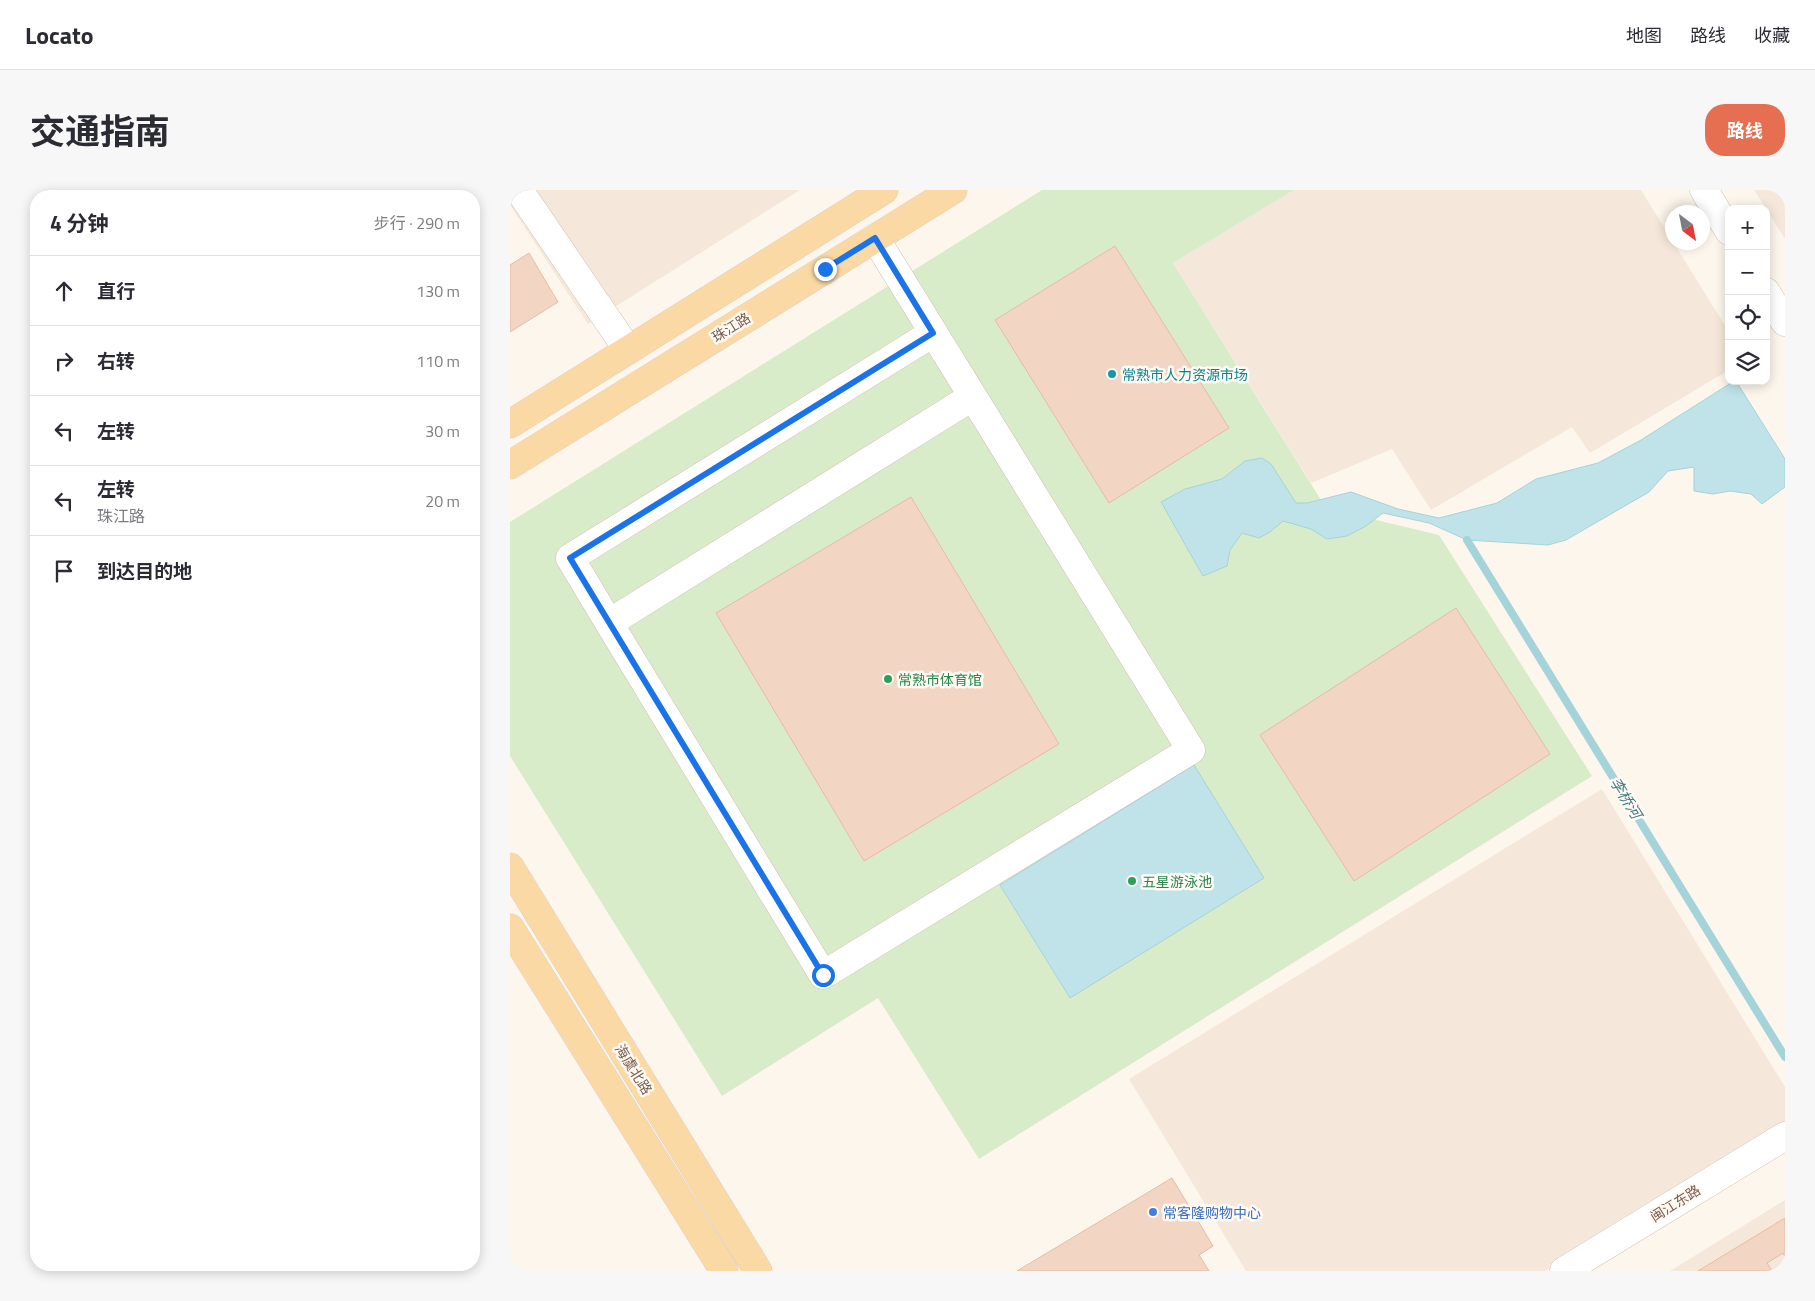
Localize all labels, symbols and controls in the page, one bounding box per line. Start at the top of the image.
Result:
text: Locato [25,17,94,53]
text: 地图 [1626,22,1662,49]
text: 路线 [1690,22,1726,49]
text: 收藏 [1754,22,1790,49]
text: 交通指南 [30,104,170,158]
button: 路线 [1705,104,1785,156]
north arrow [1665,205,1710,250]
map controls [1725,205,1770,385]
button: + [1725,205,1770,250]
text: 4 分钟 [50,207,108,239]
text: 步行 · 290 m [374,211,460,235]
button: − [1725,250,1770,295]
route end [814,258,837,281]
text: 直行 [97,276,135,305]
icon: ahead [50,277,78,305]
text: 130 m [416,279,460,303]
button: locate [1725,295,1770,340]
street label: 珠江路 [708,307,754,347]
button: layers [1725,340,1770,385]
text: 右转 [97,346,135,375]
icon: right [50,347,78,375]
text: 110 m [416,349,460,373]
place label: 常熟市人力资源市场 [1122,364,1248,385]
marker: 常熟市人力资源市场 [1106,368,1118,380]
text: 左转 [97,416,135,445]
icon: left [50,417,78,445]
text: 30 m [425,419,460,443]
text: 左转 [97,474,135,503]
icon: left [50,487,78,515]
text: 20 m [425,489,460,513]
text: 珠江路 [97,504,145,528]
text: 到达目的地 [97,556,192,585]
icon: arrive [50,557,78,585]
place label: 常熟市体育馆 [898,669,982,690]
marker: 常熟市体育馆 [882,673,894,685]
water label: 李桥河 [1604,773,1649,826]
place label: 五星游泳池 [1142,871,1212,892]
marker: 五星游泳池 [1126,875,1138,887]
route start [812,964,835,987]
street label: 海虞北路 [610,1040,658,1098]
street label: 闽江东路 [1646,1179,1704,1227]
place label: 常客隆购物中心 [1163,1202,1261,1223]
marker: 常客隆购物中心 [1147,1206,1159,1218]

